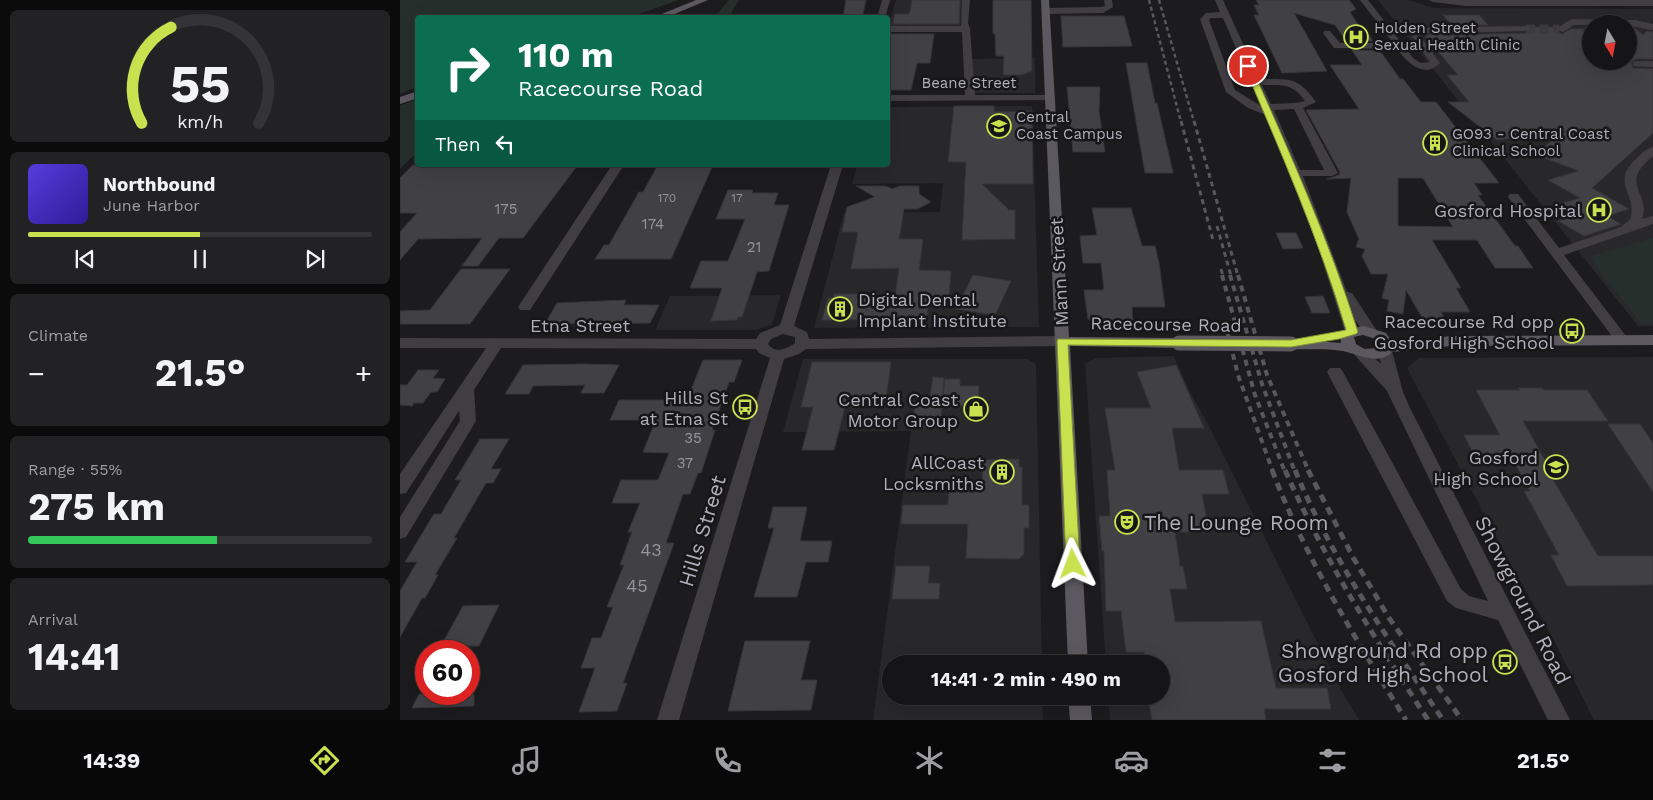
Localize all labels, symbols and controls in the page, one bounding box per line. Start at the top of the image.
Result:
north arrow [1582,15,1638,70]
map controls [1582,15,1637,70]
place label: Holden Street Sexual Health Clinic [1374,19,1520,54]
hospital icon: Holden Street Sexual Health Clinic [1343,24,1369,50]
text: 110 m [518,34,614,76]
icon: right [435,35,500,100]
pin [1227,45,1269,87]
icon: arrive [1234,52,1262,80]
text: 55 [170,54,230,115]
street label: Beane Street [921,74,1017,92]
text: Racecourse Road [518,76,703,101]
place label: Central Coast Campus [1016,108,1123,143]
text: km/h [177,111,223,132]
school or university icon: Central Coast Campus [986,113,1012,139]
place label: GO93 - Central Coast Clinical School [1452,125,1610,160]
icon: left [491,130,519,158]
building icon: GO93 - Central Coast Clinical School [1422,130,1448,156]
text: Then [435,133,481,156]
text: Northbound [103,173,215,196]
house number: 170 [658,191,676,205]
house number: 17 [731,191,743,205]
text: June Harbor [103,196,200,215]
hospital icon: Gosford Hospital [1586,197,1612,223]
house number: 175 [495,200,518,218]
place label: Gosford Hospital [1434,200,1582,221]
house number: 174 [642,215,664,233]
street label: Mann Street [1046,217,1072,327]
house number: 21 [747,238,761,256]
icon: previous [71,245,99,273]
icon: pause [186,245,214,273]
icon: next [301,245,329,273]
place label: Digital Dental Implant Institute [858,289,1007,331]
building icon: Digital Dental Implant Institute [827,296,853,322]
place label: Racecourse Rd opp Gosford High School [1374,311,1554,353]
street label: Racecourse Road [1090,312,1242,336]
street label: Etna Street [530,315,630,336]
bus stop icon: Racecourse Rd opp Gosford High School [1559,318,1585,344]
text: Climate [28,326,88,345]
text: 21.5° [154,351,246,395]
text: − [28,357,45,390]
text: + [355,357,372,390]
place label: Hills St at Etna St [640,387,728,429]
place label: Central Coast Motor Group [838,389,958,431]
bus stop icon: Hills St at Etna St [732,394,758,420]
shop icon: Central Coast Motor Group [963,396,989,422]
house number: 35 [684,429,702,447]
place label: Gosford High School [1433,447,1538,489]
place label: AllCoast Locksmiths [883,452,984,494]
house number: 37 [677,454,693,472]
school or university icon: Gosford High School [1543,454,1569,480]
building icon: AllCoast Locksmiths [989,459,1015,485]
text: Range · 55% [28,460,122,479]
street label: Hills Street [673,472,731,590]
text: 275 km [28,485,165,529]
theatre icon: The Lounge Room [1114,509,1140,535]
place label: The Lounge Room [1144,510,1329,535]
street label: Showground Road [1470,512,1576,688]
position arrow [1046,537,1098,589]
house number: 43 [640,539,662,560]
house number: 45 [626,575,648,596]
text: Arrival [28,610,78,629]
text: 14:41 [28,635,120,679]
place label: Showground Rd opp Gosford High School [1278,638,1489,687]
speed limit sign: 60 [415,640,480,705]
bus stop icon: Showground Rd opp Gosford High School [1492,649,1518,675]
text: 14:41 · 2 min · 490 m [931,668,1121,691]
icon: directions [307,743,342,778]
icon: music [509,743,544,778]
icon: phone [710,743,745,778]
icon: climate [912,743,947,778]
icon: car [1114,743,1149,778]
icon: filters [1315,743,1350,778]
text: 14:39 [83,748,140,773]
text: 21.5° [1517,748,1570,773]

